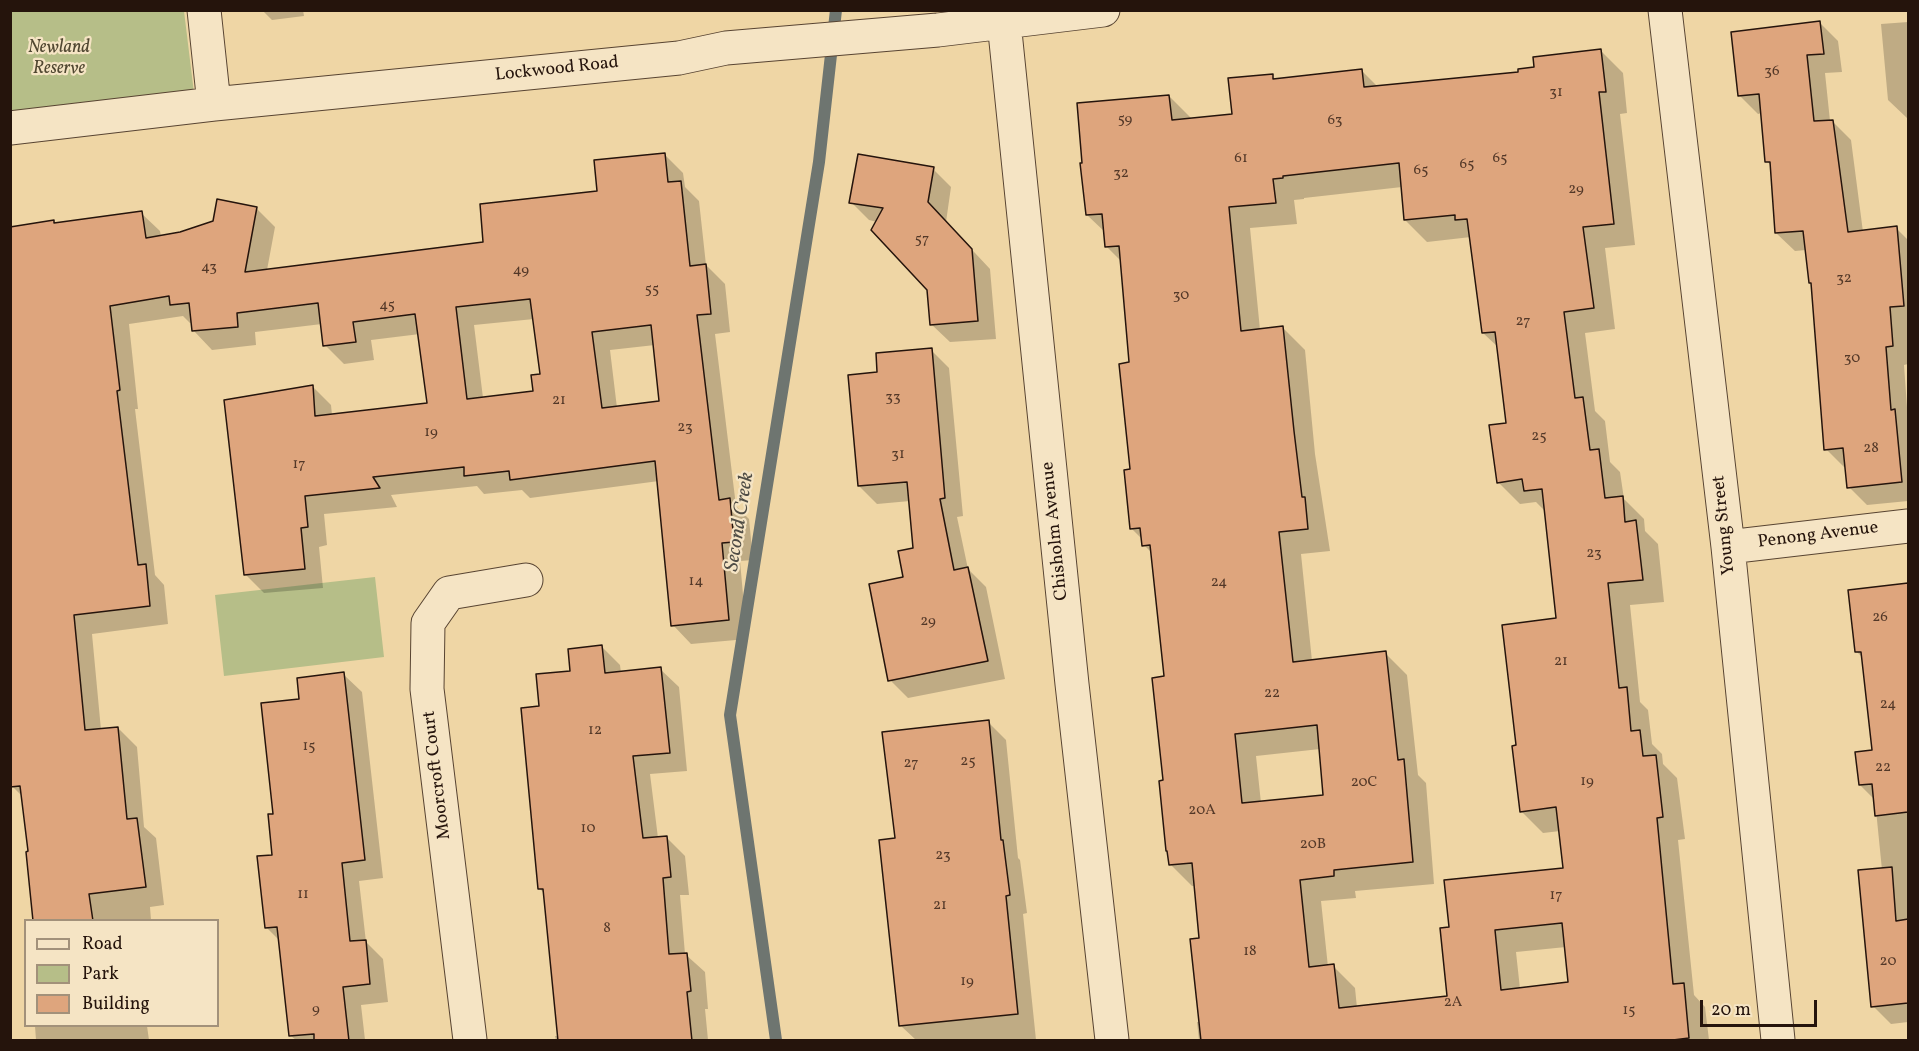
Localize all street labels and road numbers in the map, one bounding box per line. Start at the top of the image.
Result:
street label: Lockwood Road [494,53,620,87]
street label: Chisholm Avenue [1038,460,1074,602]
street label: Young Street [1709,474,1741,576]
street label: Penong Avenue [1756,518,1880,554]
street label: Moorcroft Court [419,709,457,841]

